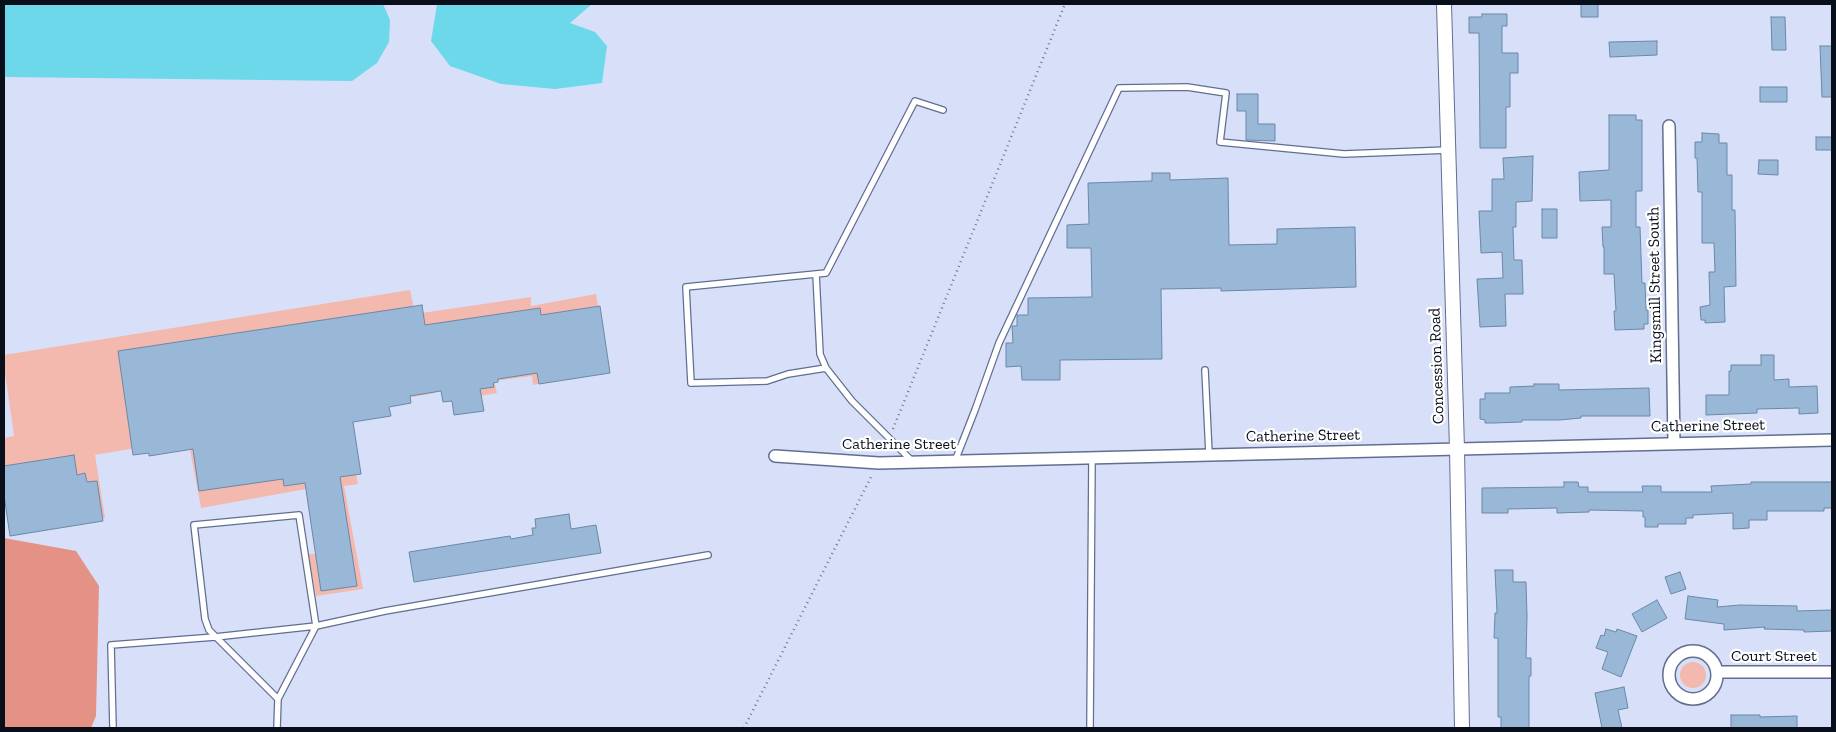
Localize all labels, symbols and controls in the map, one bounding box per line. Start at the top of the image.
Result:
street label: Kingsmill Street South [1644,207,1666,363]
street label: Concession Road [1425,307,1449,425]
street label: Catherine Street [1651,415,1765,437]
street label: Catherine Street [1246,425,1360,447]
street label: Catherine Street [842,434,956,454]
street label: Court Street [1731,646,1817,666]

